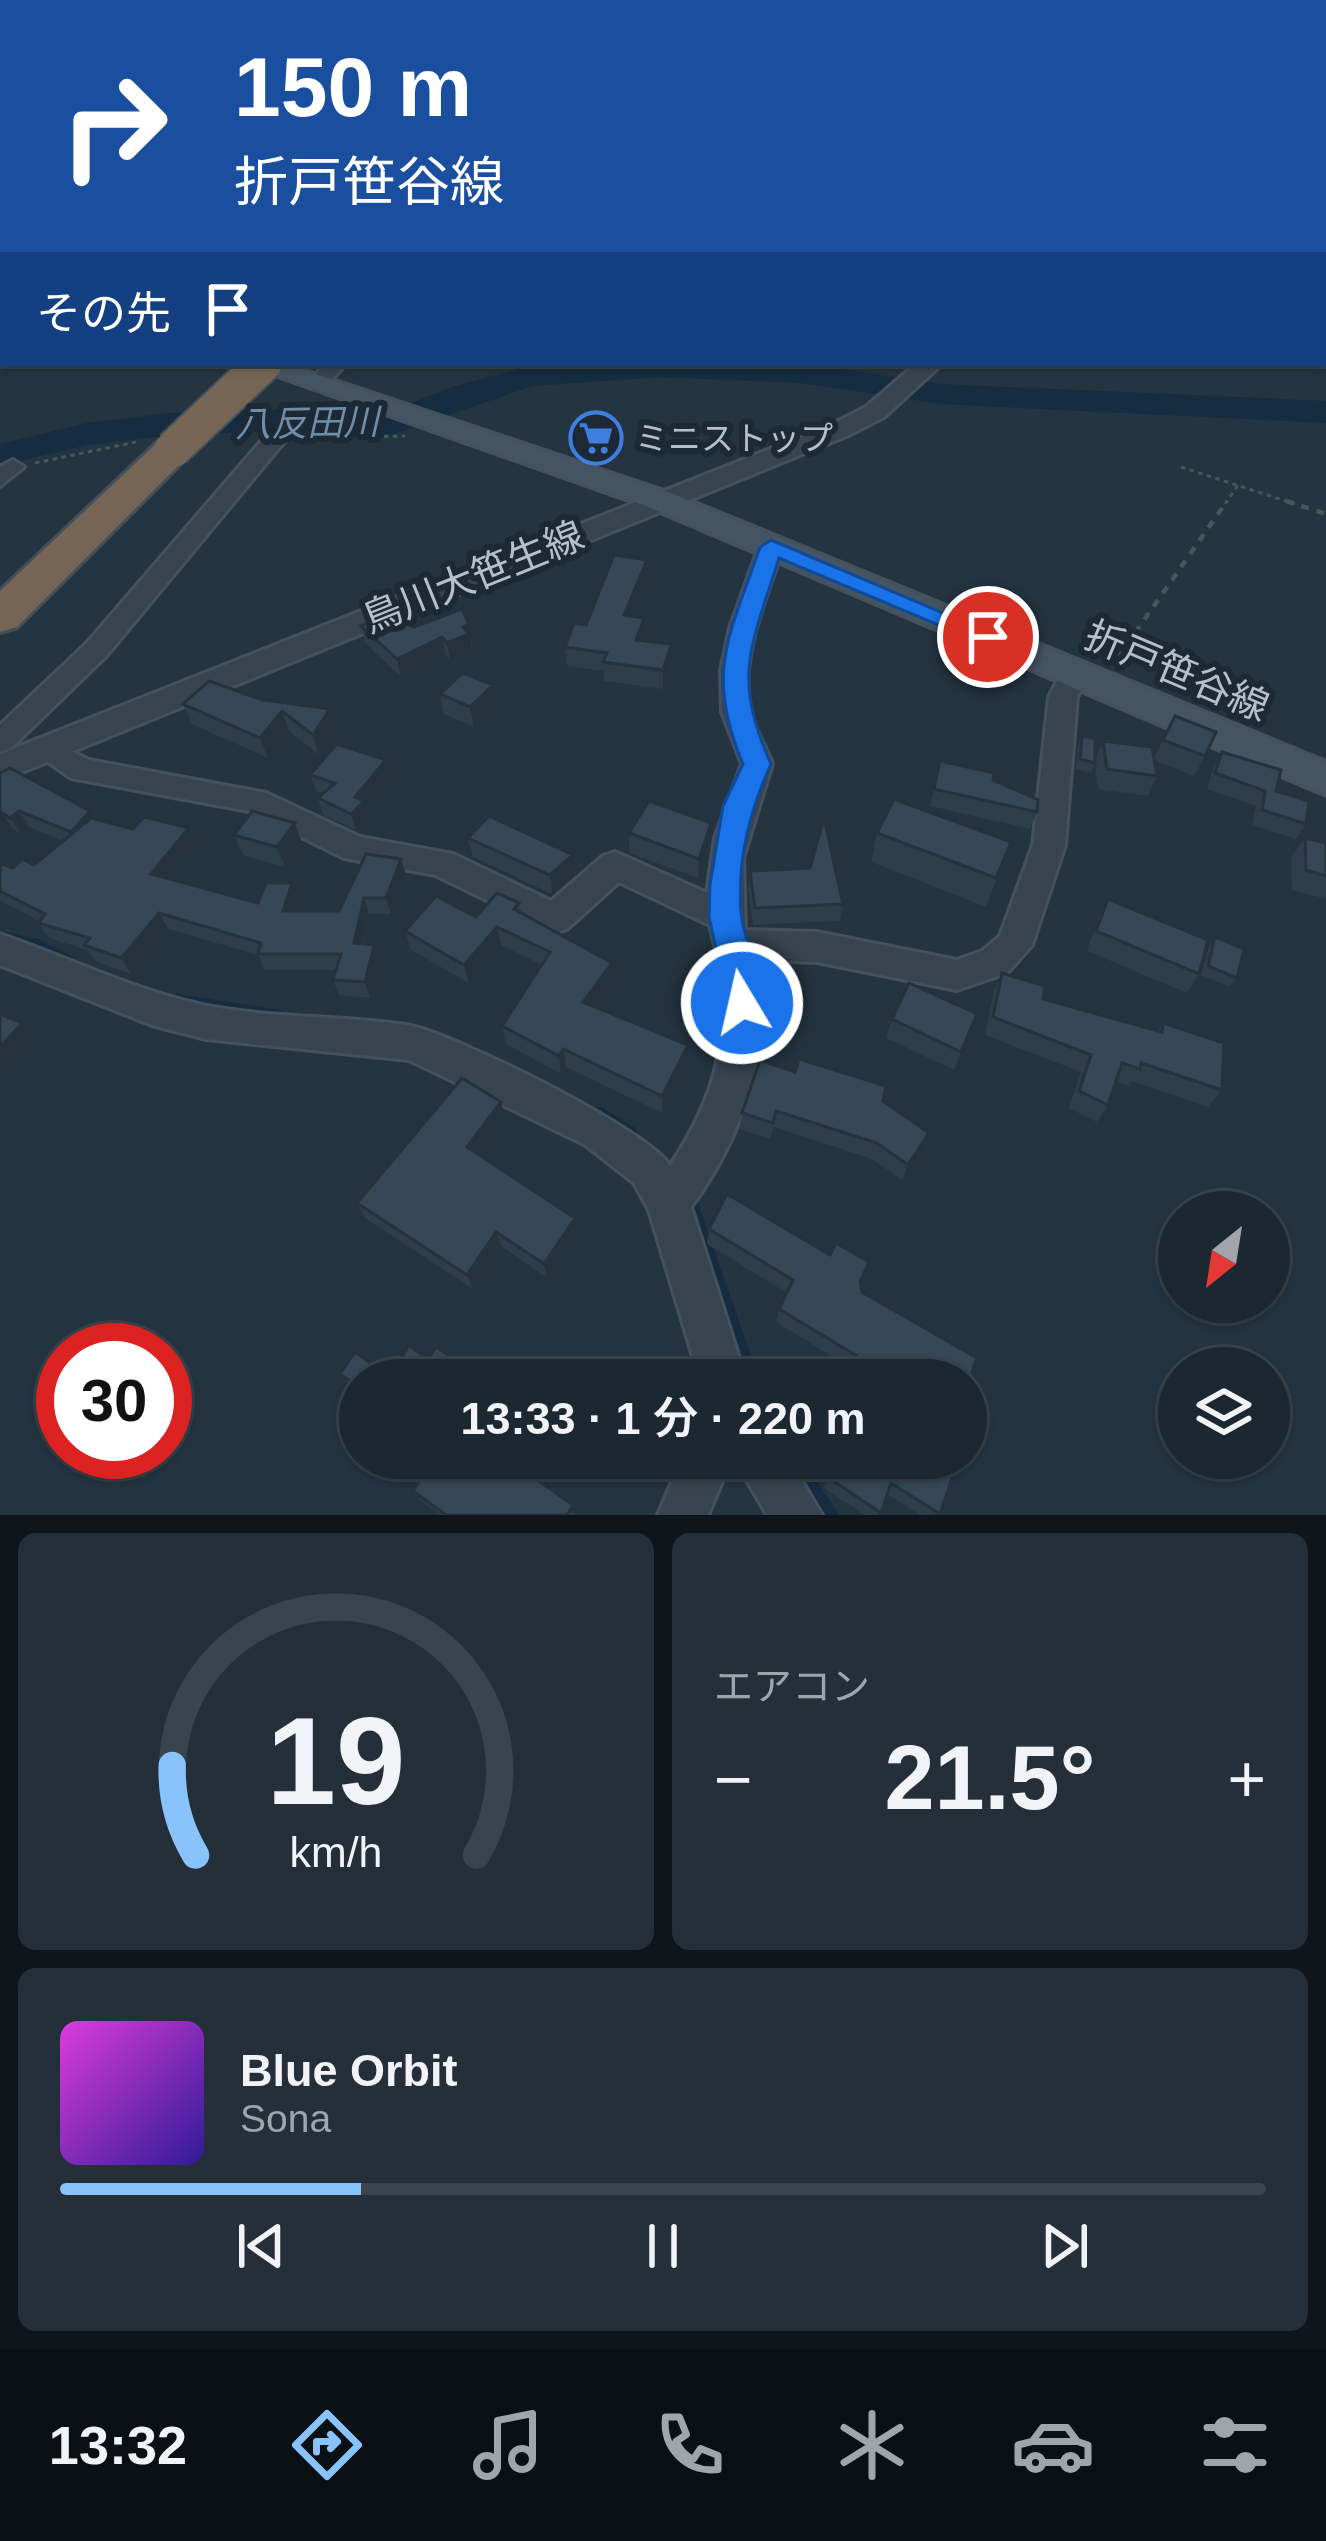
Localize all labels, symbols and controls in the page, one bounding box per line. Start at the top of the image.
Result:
text: 150 m [234,40,472,134]
icon: right [36,48,192,204]
text: 折戸笹谷線 [234,152,504,212]
icon: arrive [195,276,261,342]
text: その先 [36,288,171,339]
water label: 八反田川 [235,401,383,445]
supermarket icon: ミニストップ [568,410,624,466]
place label: ミニストップ [635,420,833,457]
street label: 鳥川大笹生線 [356,513,590,641]
pin [937,586,1039,688]
icon: arrive [955,604,1021,670]
street label: 折戸笹谷線 [1079,613,1275,729]
position arrow [679,940,805,1066]
north arrow [1158,1191,1290,1323]
map controls [1158,1191,1290,1479]
speed limit sign: 30 [36,1323,192,1479]
button: layers [1158,1347,1290,1479]
text: 13:33 · 1 分 · 220 m [460,1393,866,1444]
text: エアコン [714,1665,870,1708]
text: 19 [267,1691,405,1830]
text: 21.5° [884,1728,1096,1828]
text: − [714,1742,753,1816]
text: + [1227,1742,1266,1816]
text: km/h [290,1827,382,1875]
text: Blue Orbit [240,2045,458,2096]
text: Sona [240,2097,331,2140]
icon: previous [228,2213,294,2279]
icon: pause [630,2213,696,2279]
icon: next [1032,2213,1098,2279]
icon: directions [285,2403,369,2487]
icon: music [466,2403,550,2487]
icon: phone [648,2403,732,2487]
icon: climate [830,2403,914,2487]
icon: car [1011,2403,1095,2487]
icon: filters [1193,2403,1277,2487]
text: 13:32 [49,2415,187,2475]

